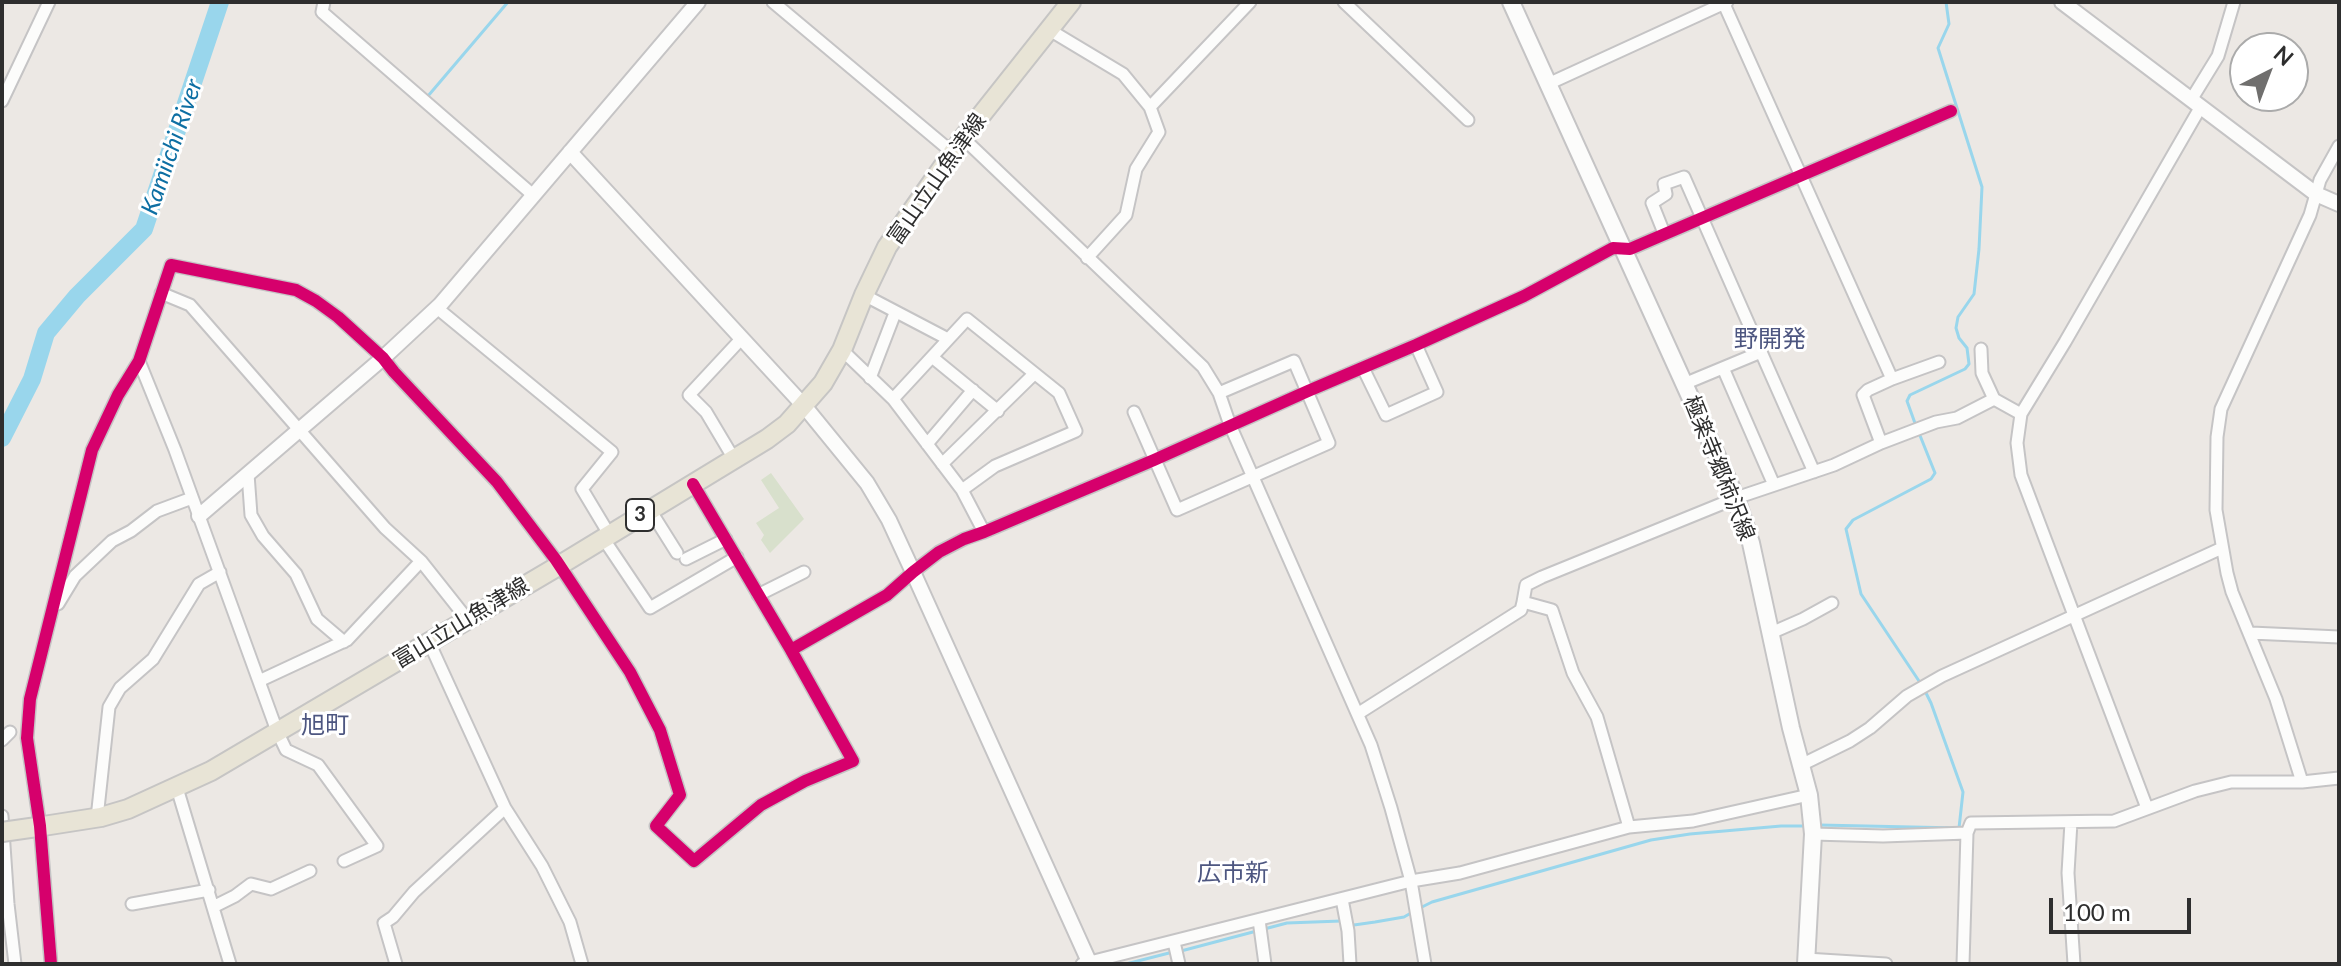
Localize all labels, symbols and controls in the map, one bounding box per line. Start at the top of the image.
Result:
north arrow [2229,32,2309,112]
text: N [2269,40,2299,71]
water label: Kamiichi River [135,75,209,219]
street label: 富山立山魚津線 [882,108,992,250]
district label: 野開発 [1734,325,1806,353]
street label: 極楽寺郷柿沢線 [1678,392,1760,544]
road number: 3 [626,499,654,531]
street label: 富山立山魚津線 [388,572,534,674]
district label: 旭町 [301,711,349,739]
district label: 広市新 [1197,859,1269,887]
scale bar [2053,882,2195,932]
text: 100 m [2063,897,2131,926]

